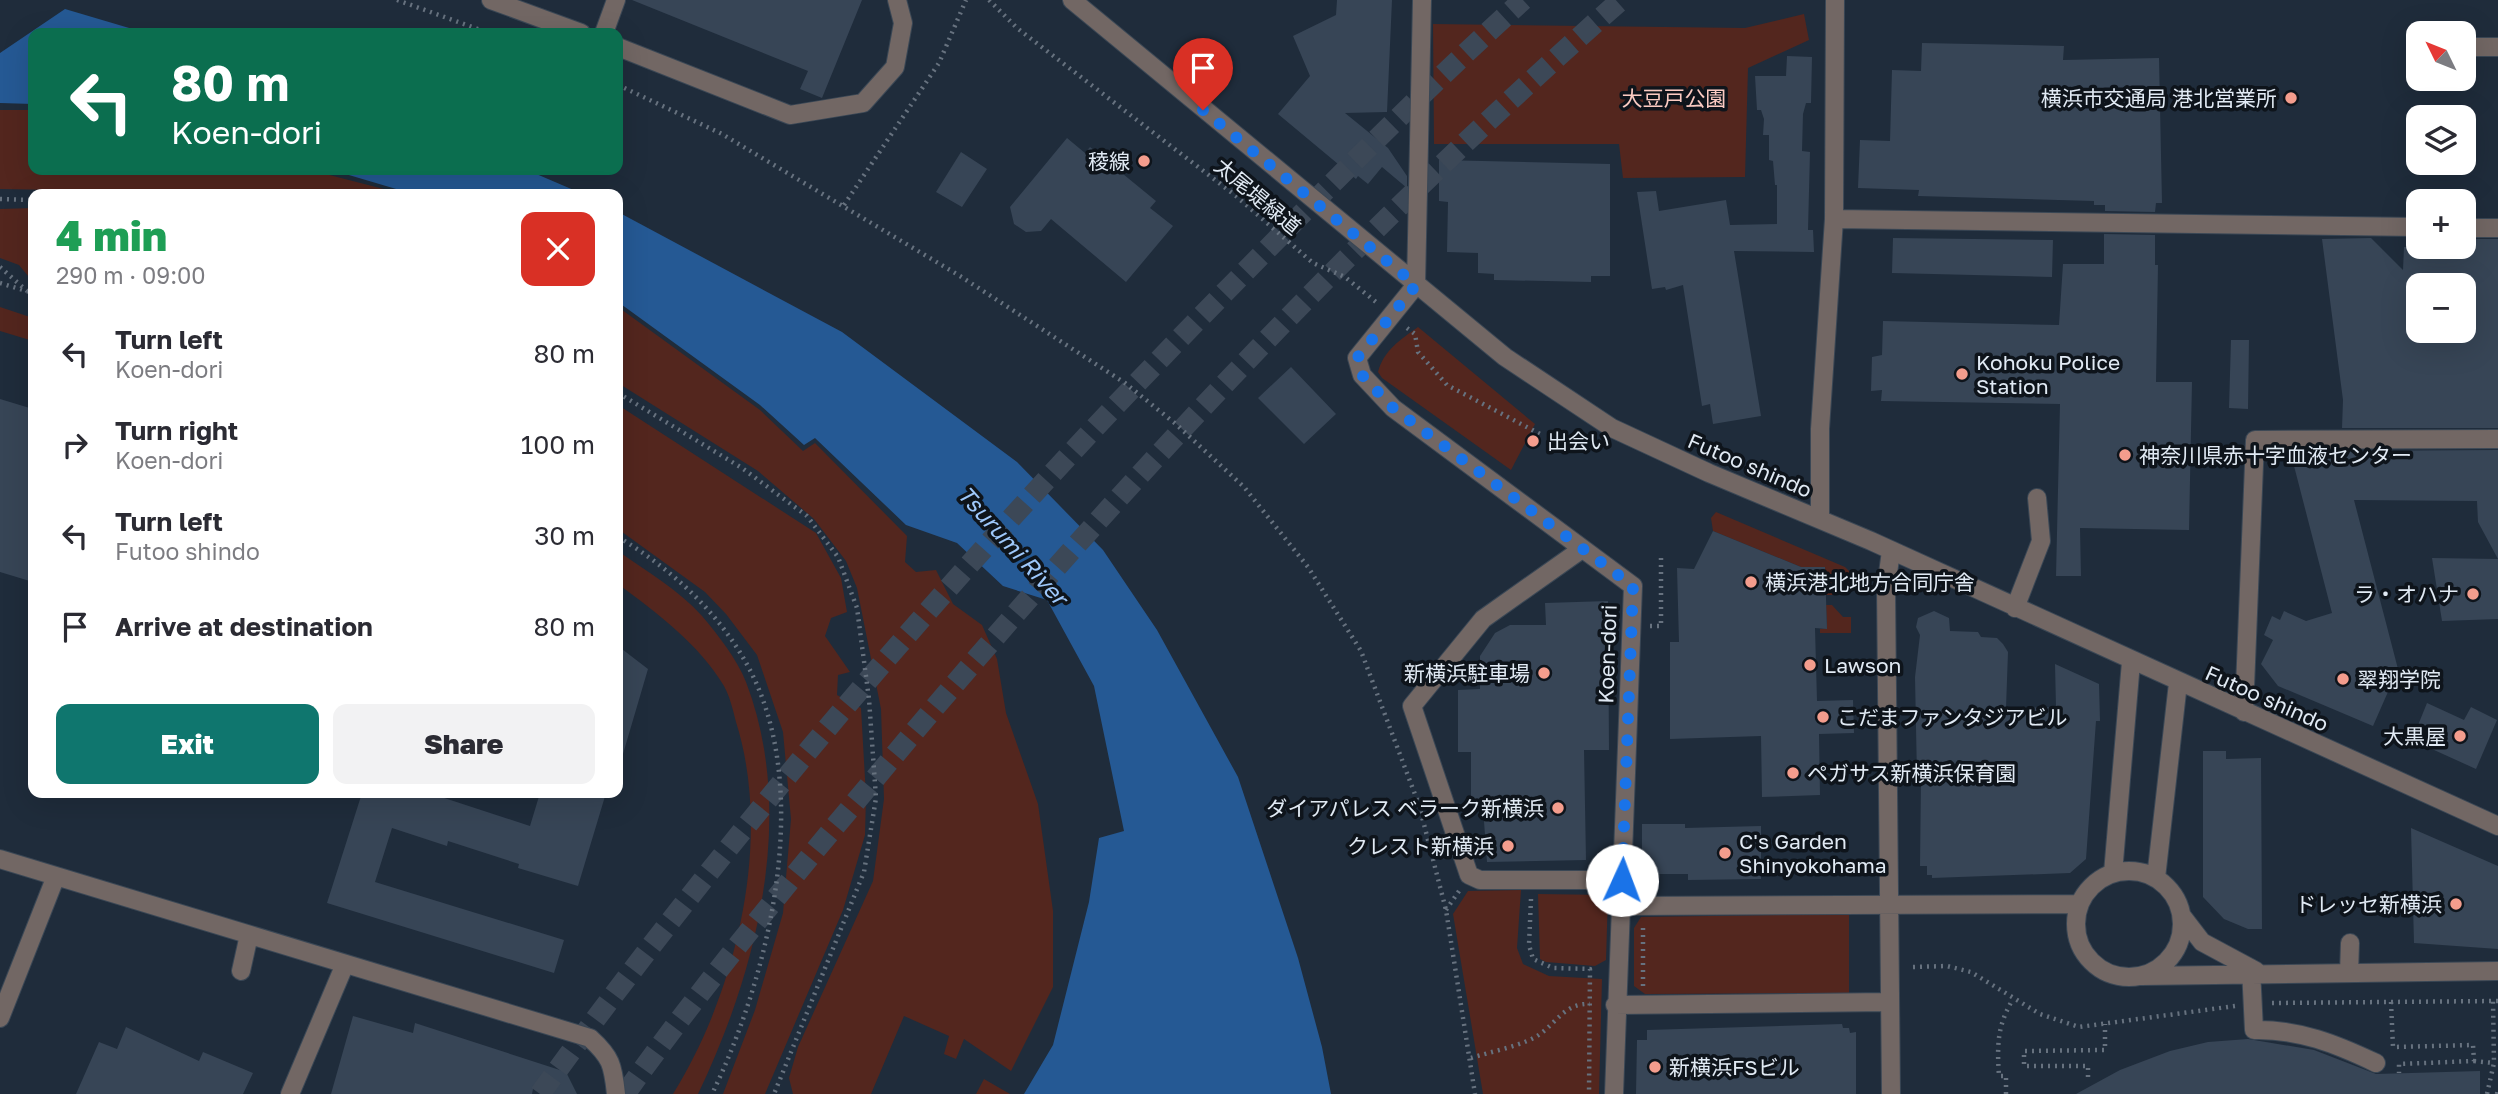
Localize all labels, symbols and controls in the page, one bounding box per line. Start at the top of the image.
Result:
north arrow [2406,21,2476,91]
map controls [2406,21,2476,343]
pin [1173,38,1233,110]
icon: arrive [1184,49,1222,87]
text: 80 m [171,53,289,112]
icon: left [56,56,147,147]
park label: 大豆戸公園 [1622,85,1727,111]
place label: 横浜市交通局 港北営業所 [2041,85,2277,111]
marker: 横浜市交通局 港北営業所 [2283,90,2299,106]
button: layers [2406,105,2476,175]
text: Koen-dori [171,113,322,151]
place label: 稜線 [1088,148,1130,174]
street label: 太尾堤緑道 [1209,152,1307,240]
marker: 稜線 [1136,153,1152,169]
button: + [2406,189,2476,259]
text: 4 min [56,210,167,260]
button: close [521,212,595,286]
text: 290 m · 09:00 [56,261,206,289]
button: − [2406,273,2476,343]
text: Turn left [115,324,223,355]
icon: left [56,335,94,373]
text: 80 m [534,338,595,369]
place label: Kohoku Police Station [1976,349,2120,399]
text: Koen-dori [115,355,224,383]
marker: Kohoku Police Station [1954,366,1970,382]
text: Turn right [115,415,238,446]
icon: right [56,426,94,464]
street label: Futoo shindo [1684,427,1816,503]
place label: 出会い [1547,428,1610,454]
text: 100 m [521,429,595,460]
marker: 出会い [1525,433,1541,449]
place label: 神奈川県赤十字血液センター [2139,442,2412,468]
text: Koen-dori [115,446,224,474]
marker: 神奈川県赤十字血液センター [2117,447,2133,463]
water label: Tsurumi River [952,480,1076,613]
text: Turn left [115,506,223,537]
icon: left [56,517,94,555]
text: 30 m [534,520,595,551]
text: Futoo shindo [115,537,260,565]
place label: 横浜港北地方合同庁舎 [1765,569,1975,595]
marker: 横浜港北地方合同庁舎 [1743,574,1759,590]
place label: ラ・オハナ [2354,581,2459,607]
marker: ラ・オハナ [2465,586,2481,602]
street label: Koen-dori [1592,604,1622,704]
icon: arrive [56,608,94,646]
text: Arrive at destination [115,611,373,642]
text: 80 m [534,611,595,642]
place label: Lawson [1824,652,1902,678]
marker: Lawson [1802,657,1818,673]
street label: Futoo shindo [2201,659,2333,737]
place label: 新横浜駐車場 [1404,660,1530,686]
marker: 新横浜駐車場 [1536,665,1552,681]
place label: 翠翔学院 [2357,666,2441,692]
marker: 翠翔学院 [2335,671,2351,687]
button: Exit [56,704,319,784]
button: Share [333,704,595,784]
place label: こだまファンタジアビル [1837,704,2068,730]
marker: こだまファンタジアビル [1815,709,1831,725]
place label: 大黒屋 [2383,723,2446,749]
marker: 大黒屋 [2452,728,2468,744]
place label: ペガサス新横浜保育園 [1807,760,2017,786]
marker: ペガサス新横浜保育園 [1785,765,1801,781]
place label: ダイアパレス ベラーク新横浜 [1266,795,1544,821]
marker: ダイアパレス ベラーク新横浜 [1550,800,1566,816]
place label: C's Garden Shinyokohama [1739,828,1887,878]
place label: クレスト新横浜 [1347,833,1494,859]
marker: クレスト新横浜 [1500,838,1516,854]
position arrow [1585,843,1659,917]
marker: C's Garden Shinyokohama [1717,845,1733,861]
place label: ドレッセ新横浜 [2295,891,2442,917]
marker: ドレッセ新横浜 [2448,896,2464,912]
place label: 新横浜FSビル [1669,1054,1800,1080]
marker: 新横浜FSビル [1647,1059,1663,1075]

